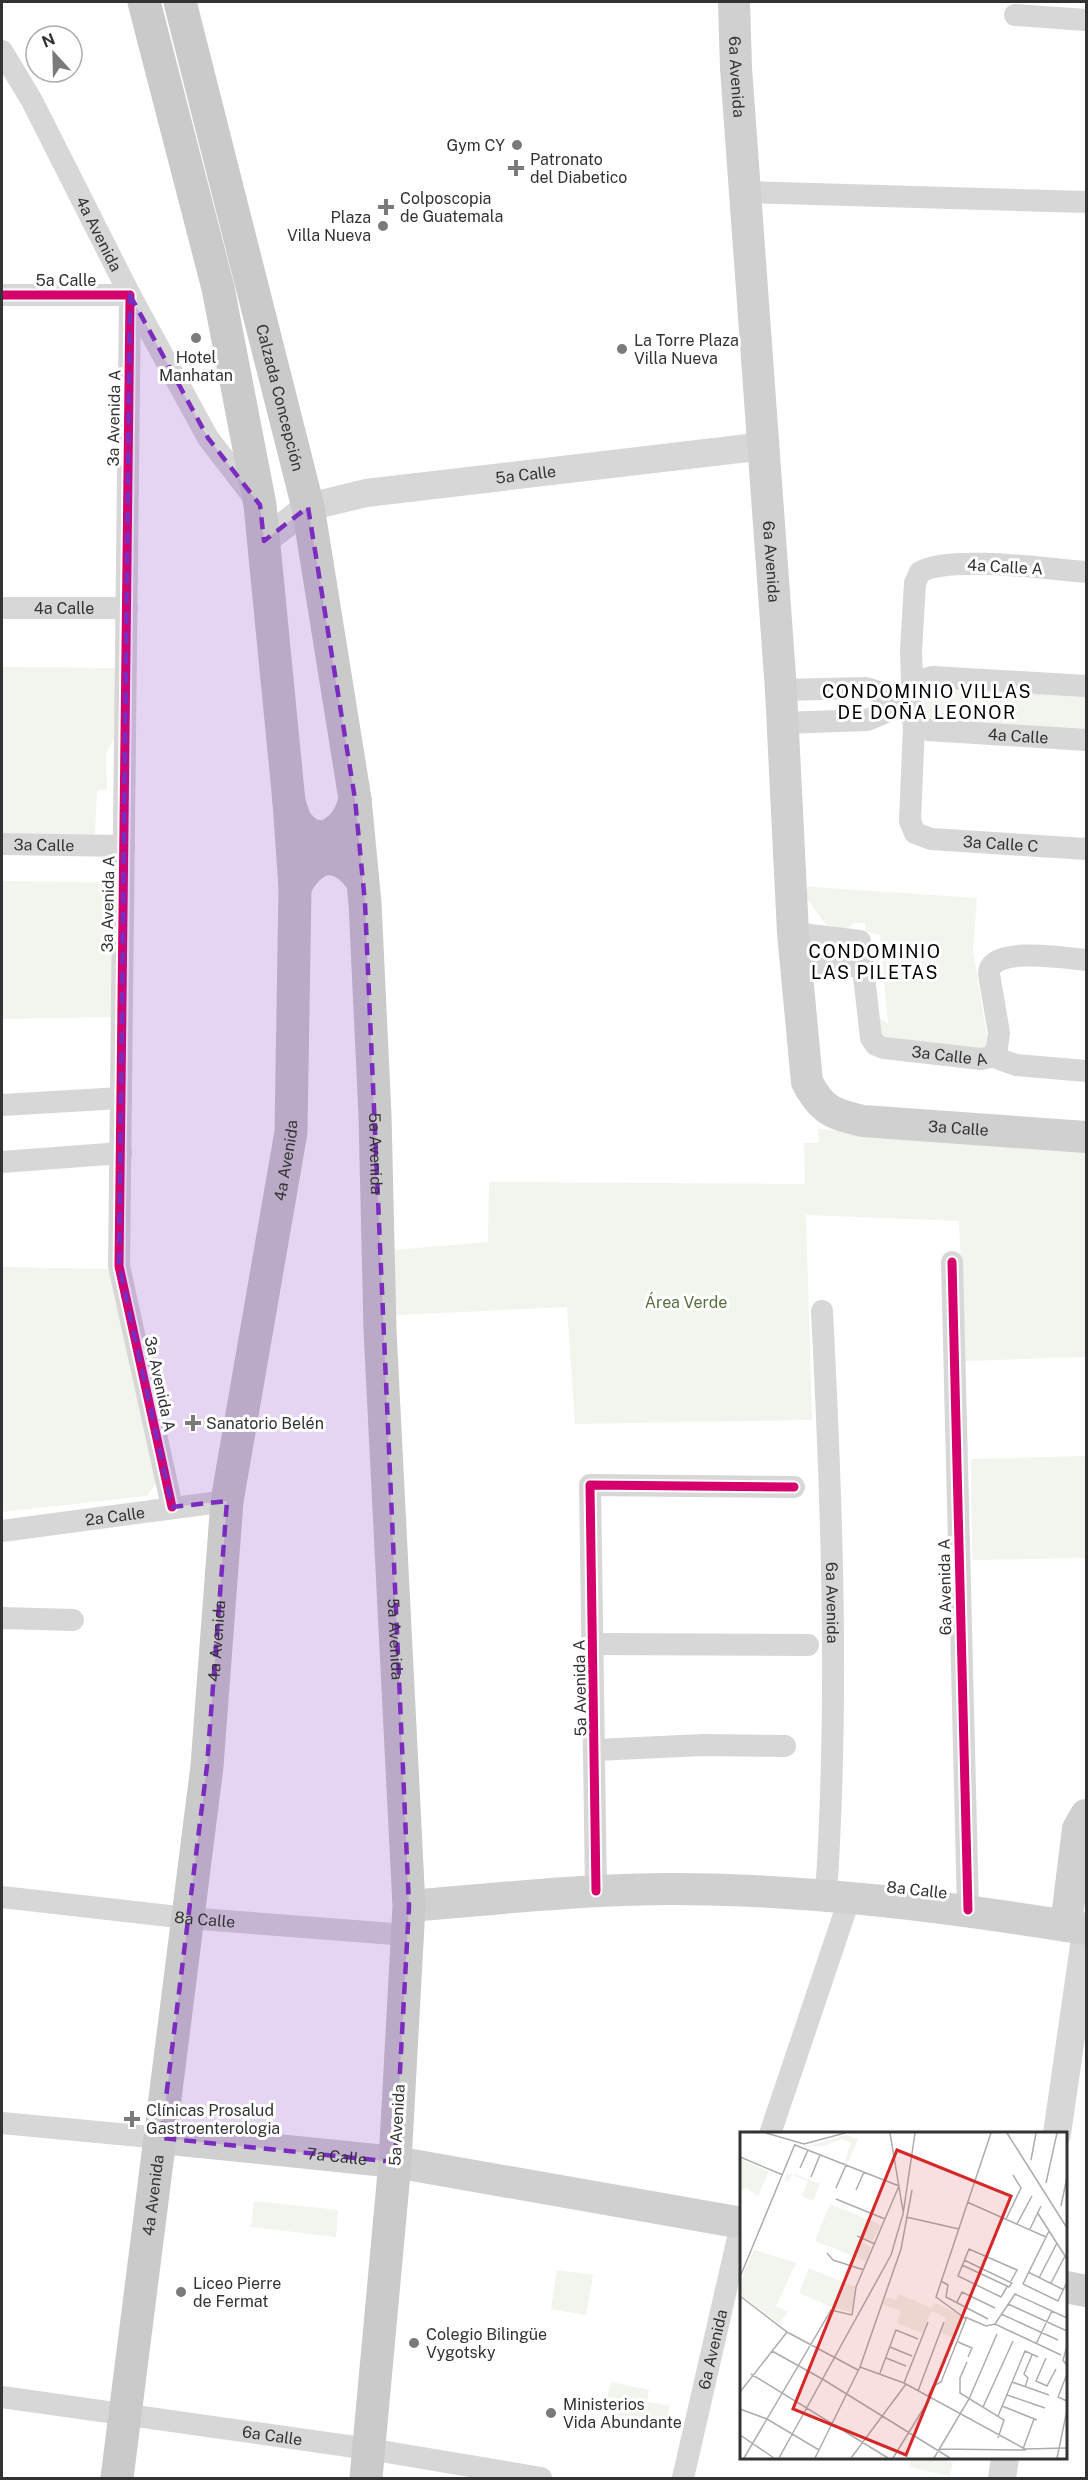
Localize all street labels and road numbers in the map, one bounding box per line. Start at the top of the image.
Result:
street label: 6a Avenida [726,36,749,118]
street label: 4a Avenida [72,193,126,275]
street label: 5a Calle [36,271,96,290]
street label: Calzada Concepción [252,322,308,473]
street label: 3a Avenida A [104,369,124,467]
street label: 5a Calle [494,461,557,487]
street label: 6a Avenida [759,520,784,603]
street label: 4a Calle A [967,556,1043,578]
street label: 4a Calle [34,599,94,618]
street label: 4a Calle [987,724,1049,747]
street label: 3a Calle C [962,832,1039,855]
street label: 3a Calle [13,835,75,855]
street label: 3a Avenida A [98,855,118,953]
street label: 3a Calle A [911,1042,989,1069]
street label: 5a Avenida [365,1112,386,1195]
street label: 3a Calle [927,1116,989,1139]
street label: 4a Avenida [270,1120,301,1202]
street label: 3a Avenida A [141,1335,179,1433]
street label: 2a Calle [84,1503,146,1529]
street label: 6a Avenida A [935,1538,955,1636]
street label: 6a Avenida [822,1562,843,1644]
street label: 5a Avenida [384,1598,407,1681]
street label: 4a Avenida [204,1600,229,1683]
street label: 5a Avenida A [570,1639,590,1737]
street label: 8a Calle [886,1877,948,1903]
street label: 8a Calle [173,1907,236,1931]
street label: 5a Avenida [385,2084,409,2166]
street label: 7a Calle [306,2144,368,2169]
street label: 4a Avenida [138,2153,167,2237]
street label: 6a Avenida [694,2307,731,2391]
street label: 6a Calle [241,2422,304,2449]

